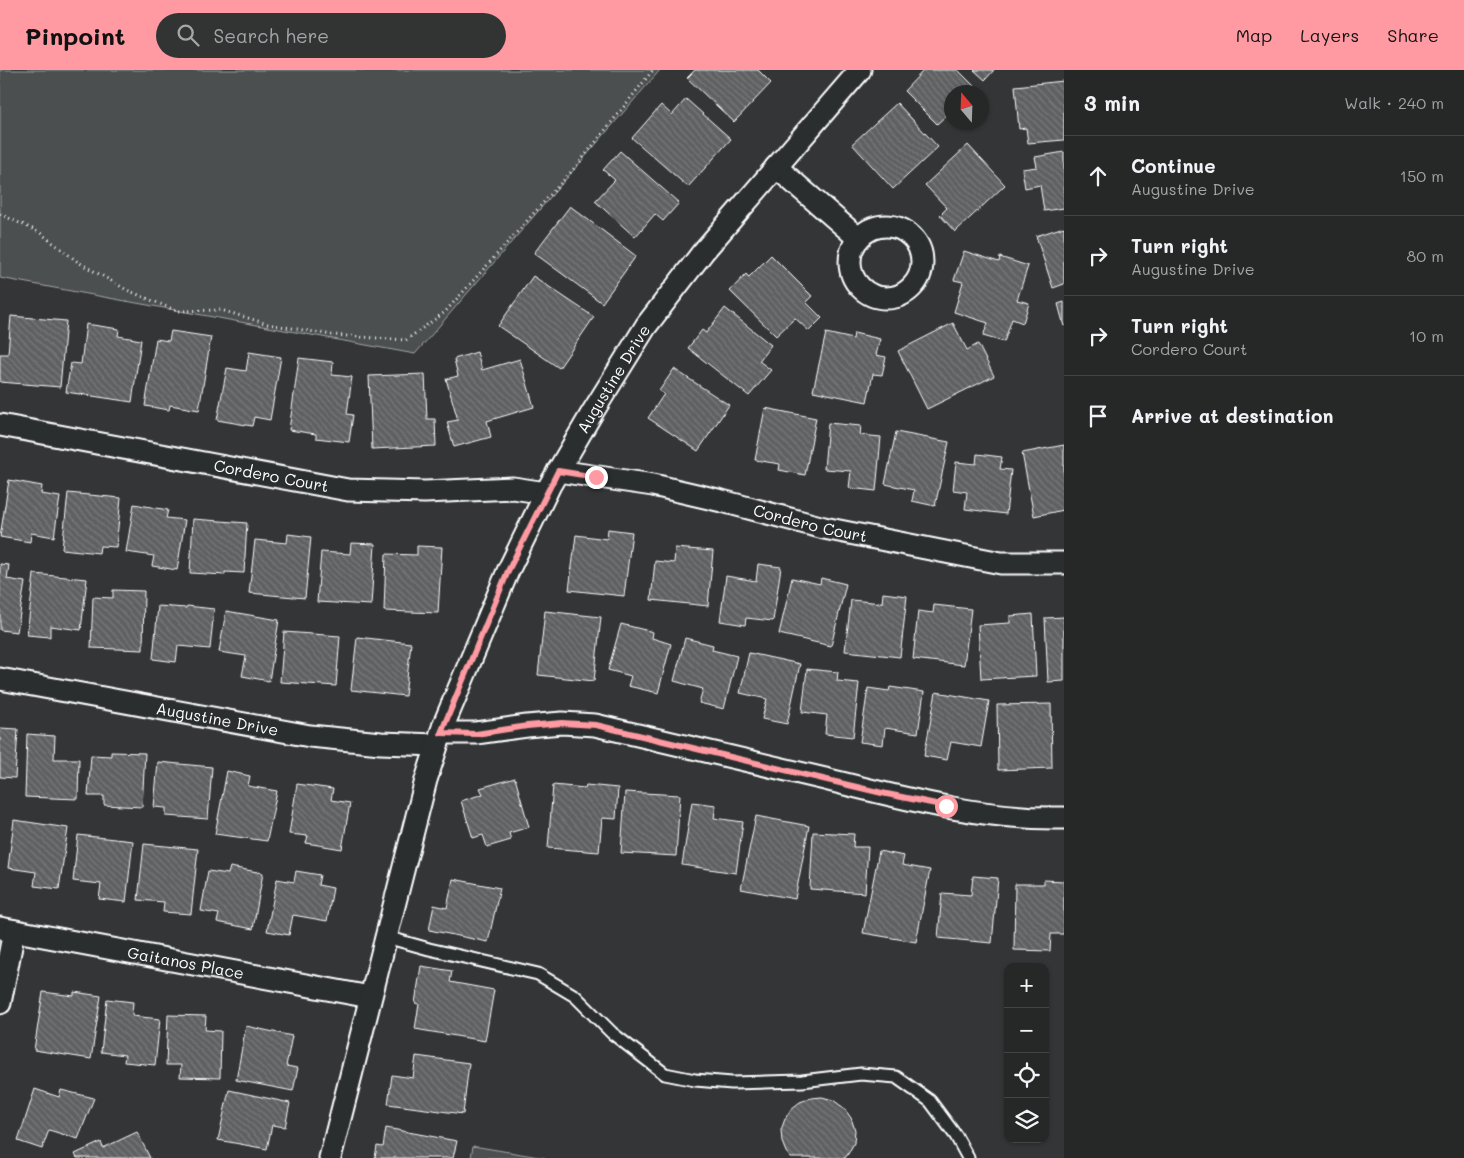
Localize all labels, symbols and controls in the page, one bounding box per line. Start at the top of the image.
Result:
search box [156,13,506,58]
text: Pinpoint [25,20,126,51]
icon: search [174,21,202,49]
text: Search here [214,23,329,48]
text: Map [1236,23,1272,47]
text: Layers [1300,23,1359,47]
text: Share [1387,23,1439,47]
north arrow [944,85,989,130]
text: 3 min [1084,89,1140,116]
text: Walk · 240 m [1344,92,1444,113]
text: Continue [1131,153,1216,178]
icon: ahead [1084,162,1112,190]
text: 150 m [1400,165,1444,186]
text: Augustine Drive [1131,178,1255,199]
text: Turn right [1131,233,1228,258]
icon: right [1084,242,1112,270]
text: 80 m [1407,245,1444,266]
text: Augustine Drive [1131,258,1255,279]
text: Turn right [1131,313,1228,338]
street label: Augustine Drive [572,320,654,437]
icon: right [1084,322,1112,350]
text: 10 m [1409,325,1444,346]
text: Cordero Court [1131,338,1247,359]
icon: arrive [1084,402,1112,430]
text: Arrive at destination [1131,403,1334,428]
street label: Cordero Court [212,454,331,496]
route end [585,466,608,489]
street label: Cordero Court [751,499,869,546]
street label: Augustine Drive [155,697,280,740]
route start [935,795,958,818]
street label: Gaitanos Place [126,941,246,983]
map controls [1004,963,1049,1143]
button: + [1004,963,1049,1008]
button: − [1004,1008,1049,1053]
button: locate [1004,1053,1049,1098]
button: layers [1004,1098,1049,1143]

